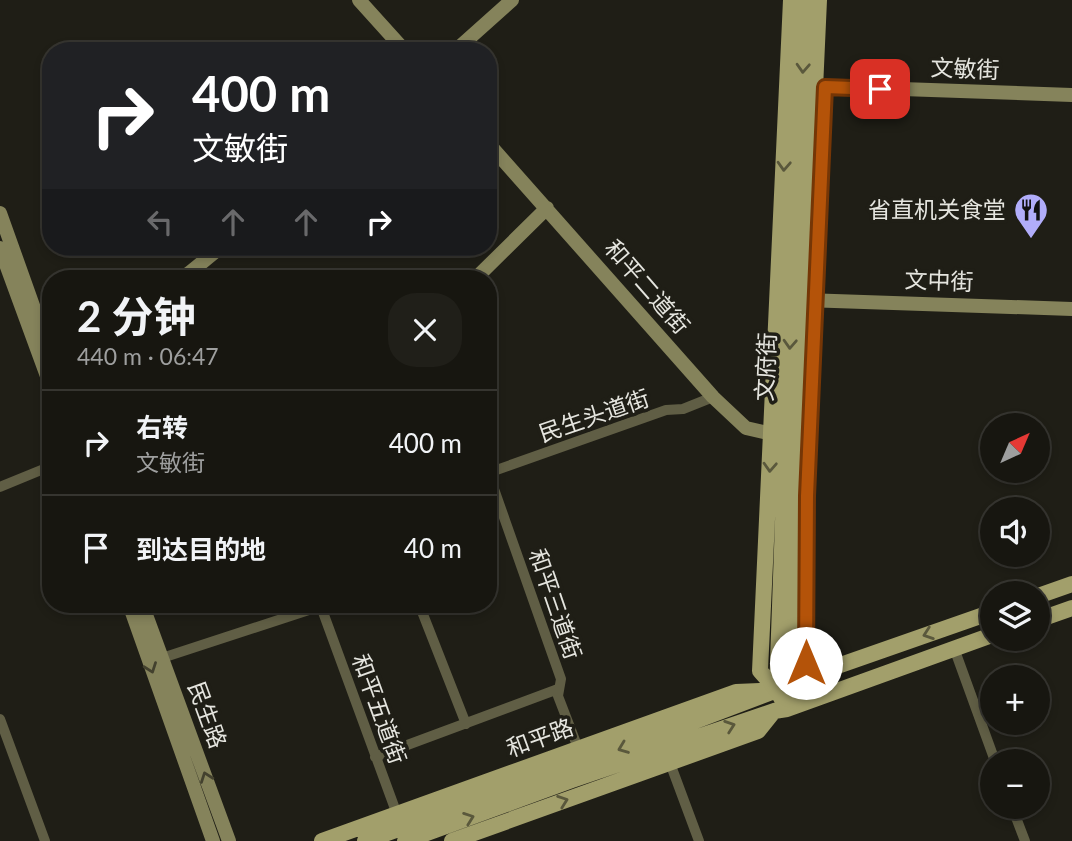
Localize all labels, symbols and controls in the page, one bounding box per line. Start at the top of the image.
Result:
street label: 文敏街 [930,53,1000,83]
pin [850,59,910,119]
one-way arrow [795,63,810,74]
text: 400 m [192,64,330,122]
icon: right [77,70,168,161]
icon: arrive [861,70,899,108]
text: 文敏街 [192,128,288,167]
one-way arrow [776,161,791,172]
restaurant icon: 省直机关食堂 [1012,191,1050,240]
place label: 省直机关食堂 [868,195,1006,223]
icon: left [141,203,179,241]
icon: ahead [214,203,252,241]
icon: ahead [287,203,325,241]
icon: right [360,203,398,241]
street label: 和平二道街 [599,234,696,339]
street label: 文中街 [904,265,974,295]
text: 2 分钟 [77,291,196,341]
button: close [388,293,462,367]
street label: 文府街 [749,332,781,402]
one-way arrow [783,339,798,350]
text: 440 m · 06:47 [77,342,219,370]
street label: 民生头道街 [535,383,653,447]
text: 右转 [136,411,188,443]
north arrow [980,413,1050,483]
map controls [980,413,1050,819]
icon: right [77,424,115,462]
text: 400 m [389,427,462,459]
text: 文敏街 [136,448,205,476]
one-way arrow [762,462,777,473]
button: sound [980,497,1050,567]
icon: arrive [77,529,115,567]
text: 40 m [404,532,462,564]
text: 到达目的地 [136,533,266,565]
street label: 和平三道街 [524,545,588,663]
button: layers [980,581,1050,651]
position arrow [769,626,843,700]
one-way arrow [922,626,934,640]
street label: 和平五道街 [347,650,413,767]
one-way arrow [143,662,157,674]
button: + [980,665,1050,735]
street label: 民生路 [183,677,233,752]
street label: 和平路 [502,712,577,762]
one-way arrow [723,720,735,734]
one-way arrow [617,740,629,754]
button: − [980,749,1050,819]
one-way arrow [200,771,214,783]
one-way arrow [556,795,568,809]
one-way arrow [463,812,475,826]

